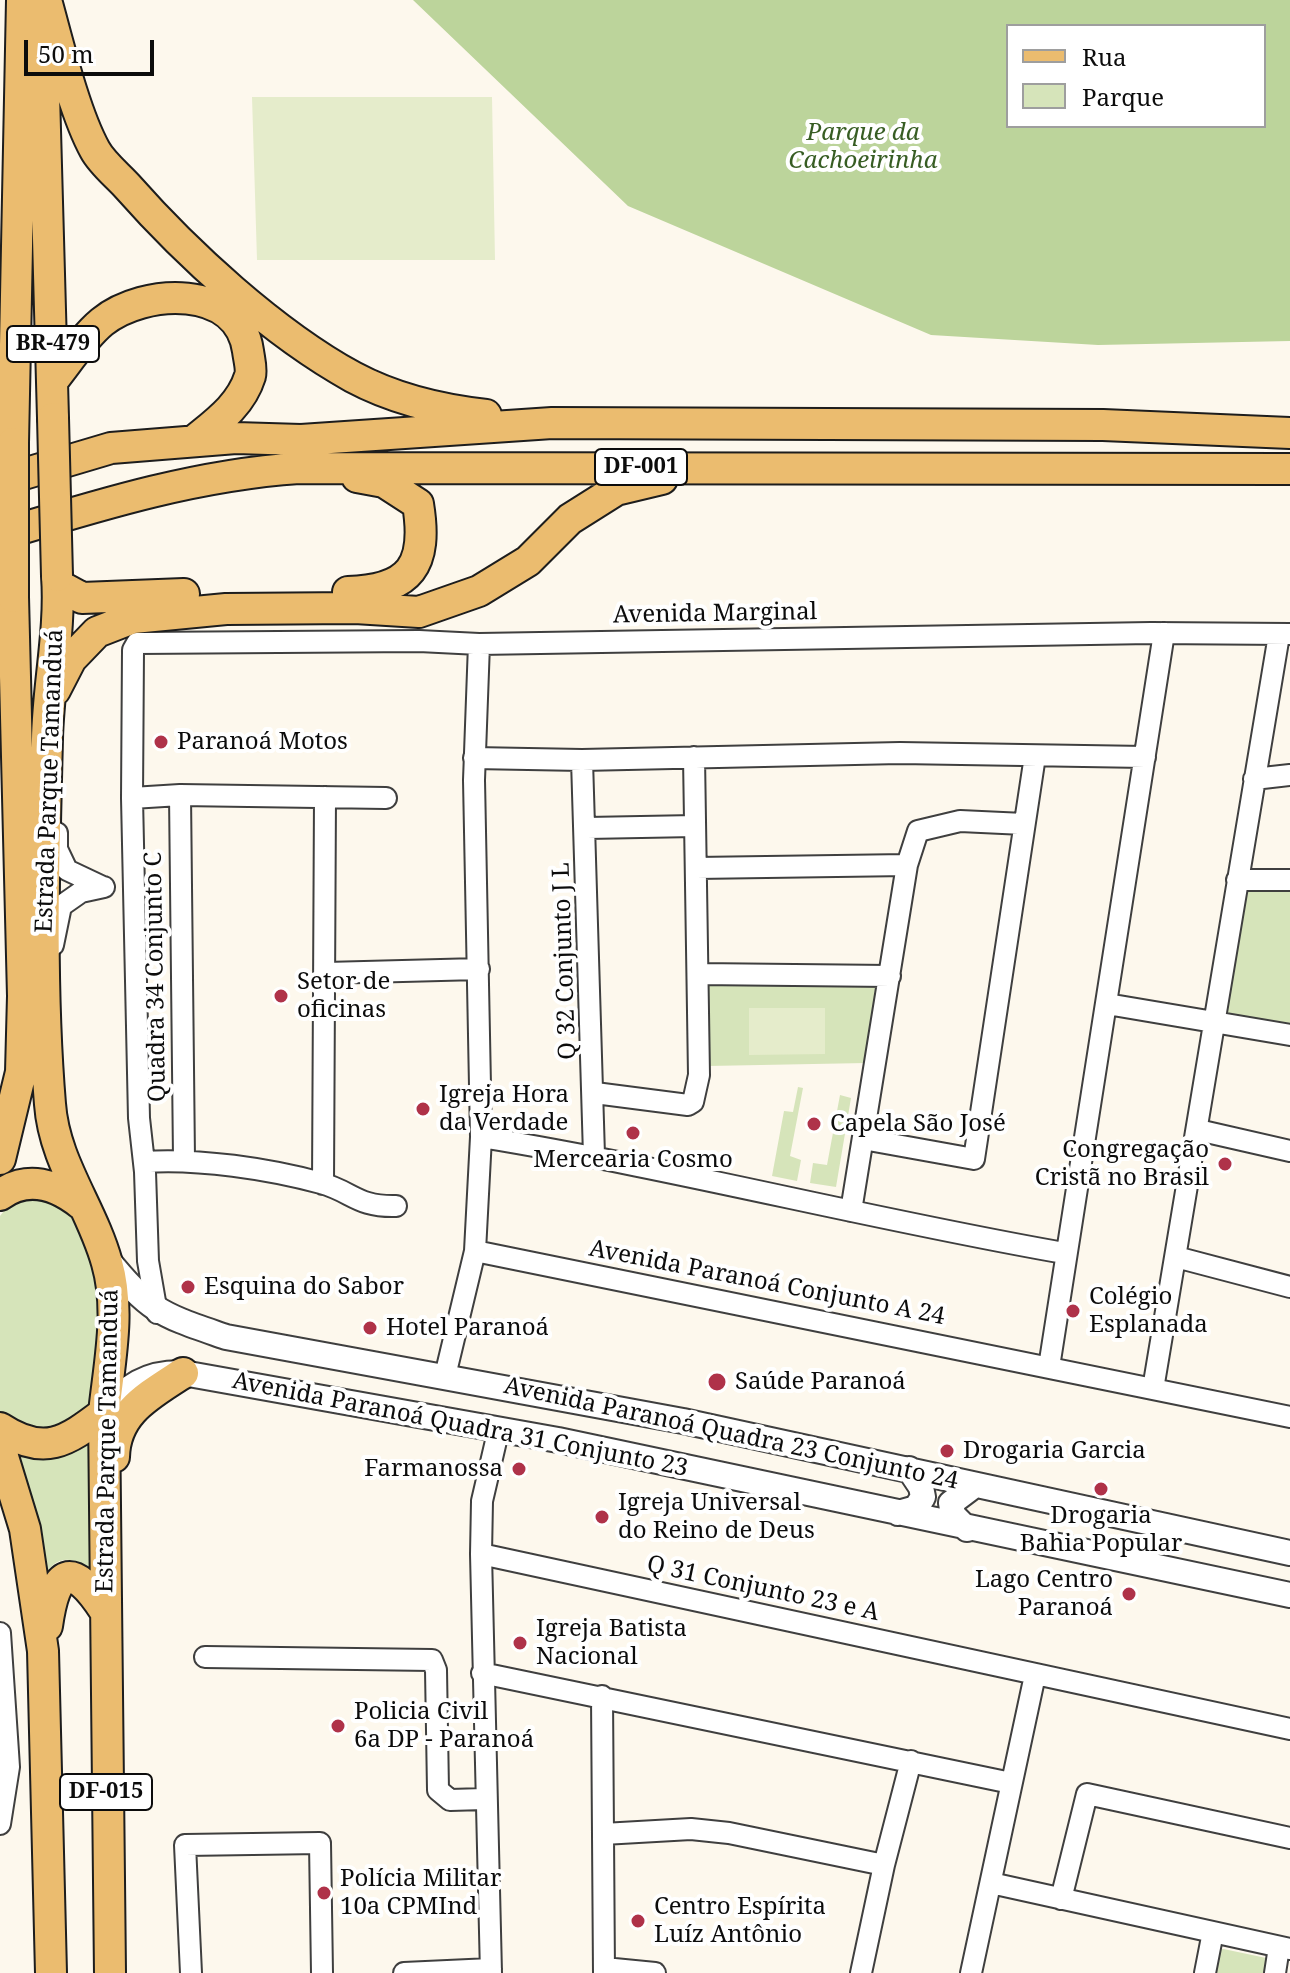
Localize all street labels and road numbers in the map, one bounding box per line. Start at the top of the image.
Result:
road number: BR-479 [7,326,99,362]
road number: DF-001 [595,449,687,485]
street label: Avenida Marginal [613,598,817,630]
street label: Estrada Parque Tamanduá [30,629,70,933]
street label: Quadra 34 Conjunto C [139,852,173,1102]
street label: Q 32 Conjunto J L [547,862,583,1060]
street label: Avenida Paranoá Conjunto A 24 [587,1234,947,1332]
street label: Estrada Parque Tamanduá [91,1289,125,1593]
street label: Avenida Paranoá Quadra 31 Conjunto 23 [230,1367,690,1483]
street label: Avenida Paranoá Quadra 23 Conjunto 24 [501,1372,961,1496]
street label: Q 31 Conjunto 23 e A [644,1550,882,1628]
road number: DF-015 [60,1774,152,1810]

